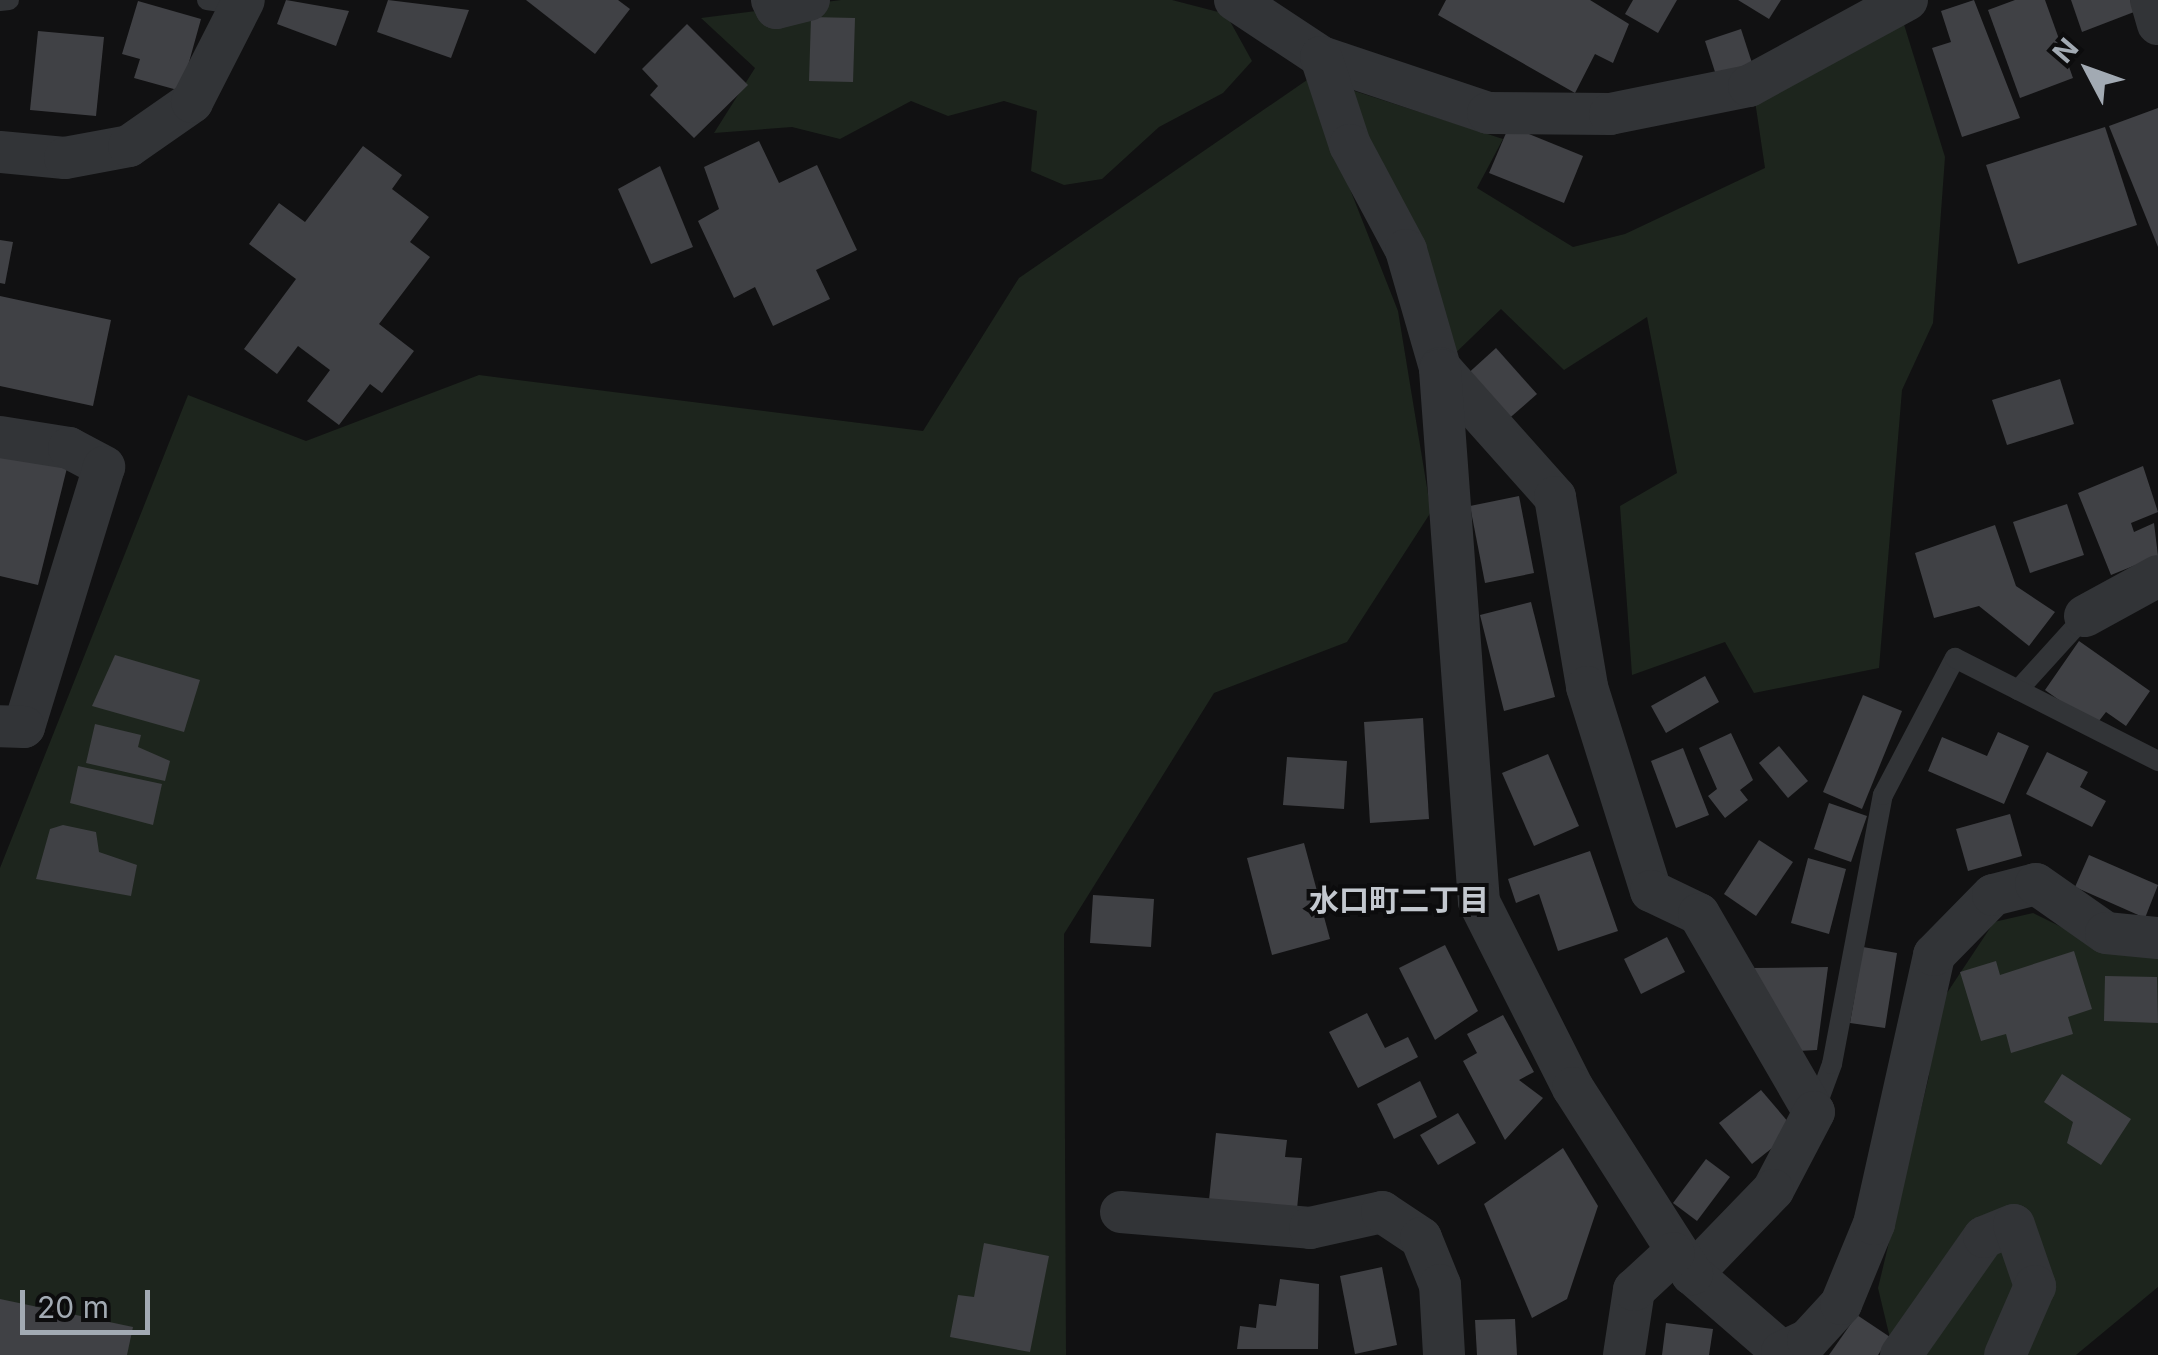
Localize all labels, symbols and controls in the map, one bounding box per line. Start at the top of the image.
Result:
north arrow [2038,20,2138,120]
text: N [2046,31,2085,70]
district label: 水口町二丁目 [1309,882,1489,918]
scale bar [25,1270,155,1332]
text: 20 m [37,1289,109,1325]

